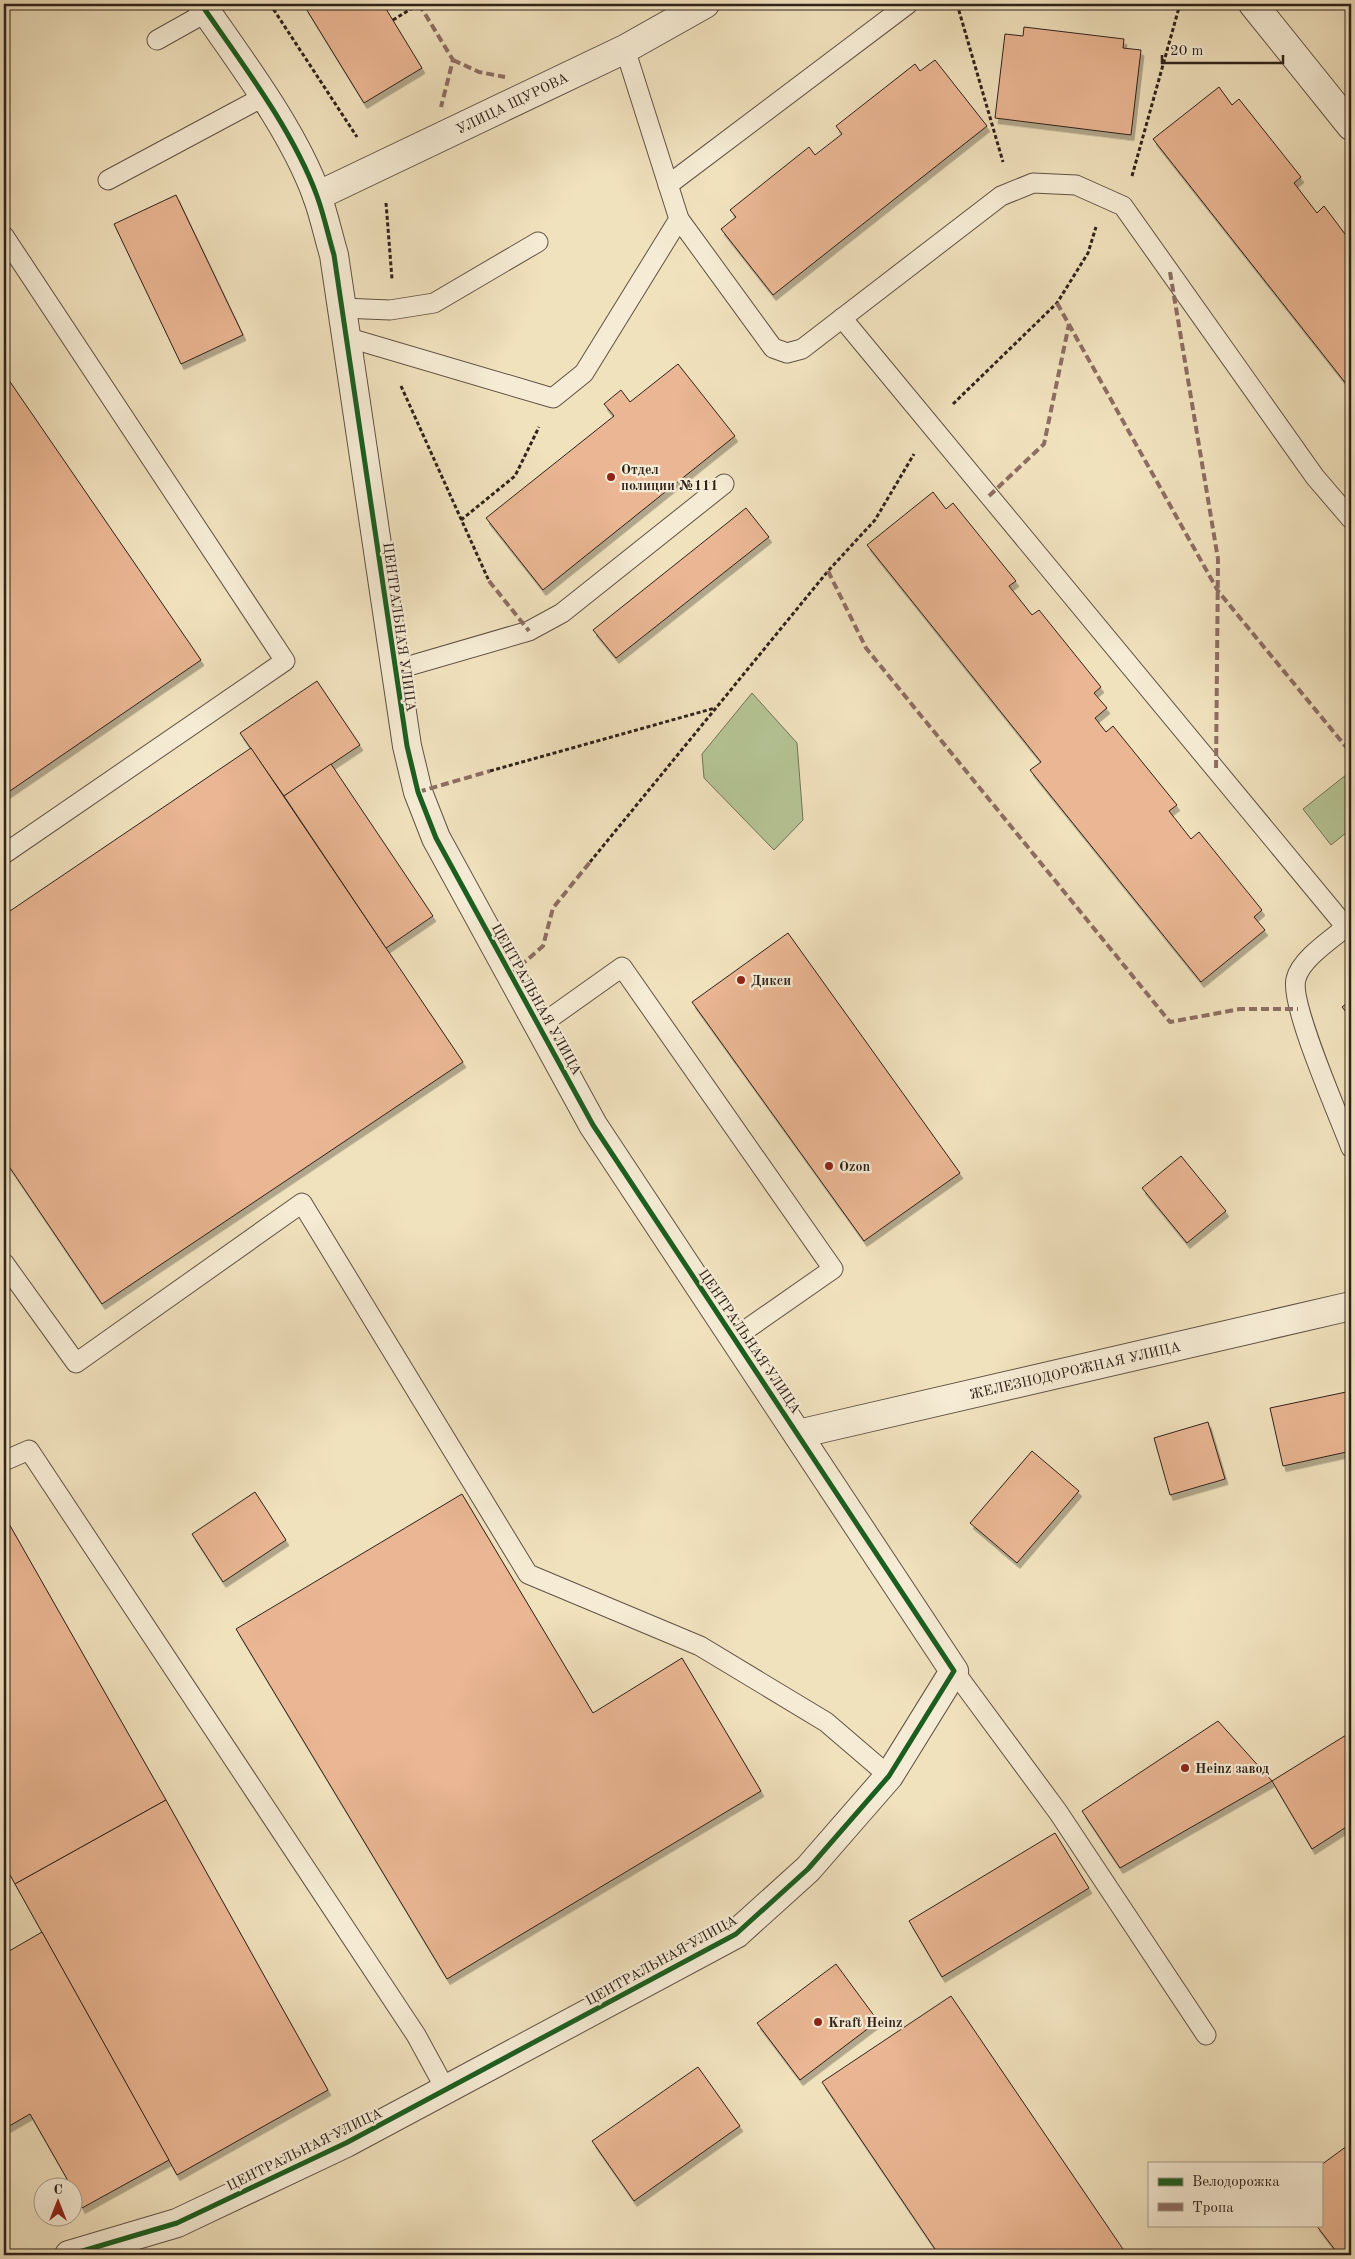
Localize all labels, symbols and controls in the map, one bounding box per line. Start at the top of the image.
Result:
scale bar [1162,32,1284,64]
text: 20 m [1170,44,1204,59]
street label: УЛИЦА ЩУРОВА [454,71,571,137]
place label: Отдел полиции №111 [621,463,718,493]
marker: Отдел полиции №111 [605,471,617,483]
street label: ЦЕНТРАЛЬНАЯ УЛИЦА [380,542,418,713]
street label: ЦЕНТРАЛЬНАЯ УЛИЦА [489,921,584,1078]
marker: Дикси [735,974,747,986]
place label: Дикси [751,974,791,988]
marker: Ozon [823,1160,835,1172]
place label: Ozon [839,1160,870,1174]
street label: ЦЕНТРАЛЬНАЯ УЛИЦА [696,1267,803,1417]
street label: ЖЕЛЕЗНОДОРОЖНАЯ УЛИЦА [968,1340,1182,1402]
marker: Heinz завод [1179,1762,1191,1774]
place label: Heinz завод [1195,1762,1269,1776]
street label: ЦЕНТРАЛЬНАЯ УЛИЦА [583,1913,740,2008]
marker: Kraft Heinz [812,2016,824,2028]
place label: Kraft Heinz [828,2016,902,2030]
street label: ЦЕНТРАЛЬНАЯ УЛИЦА [225,2106,385,2194]
legend [1148,2162,1322,2226]
text: Велодорожка [1192,2175,1280,2190]
north arrow [32,2176,82,2226]
text: С [53,2183,63,2197]
text: Тропа [1192,2201,1234,2216]

